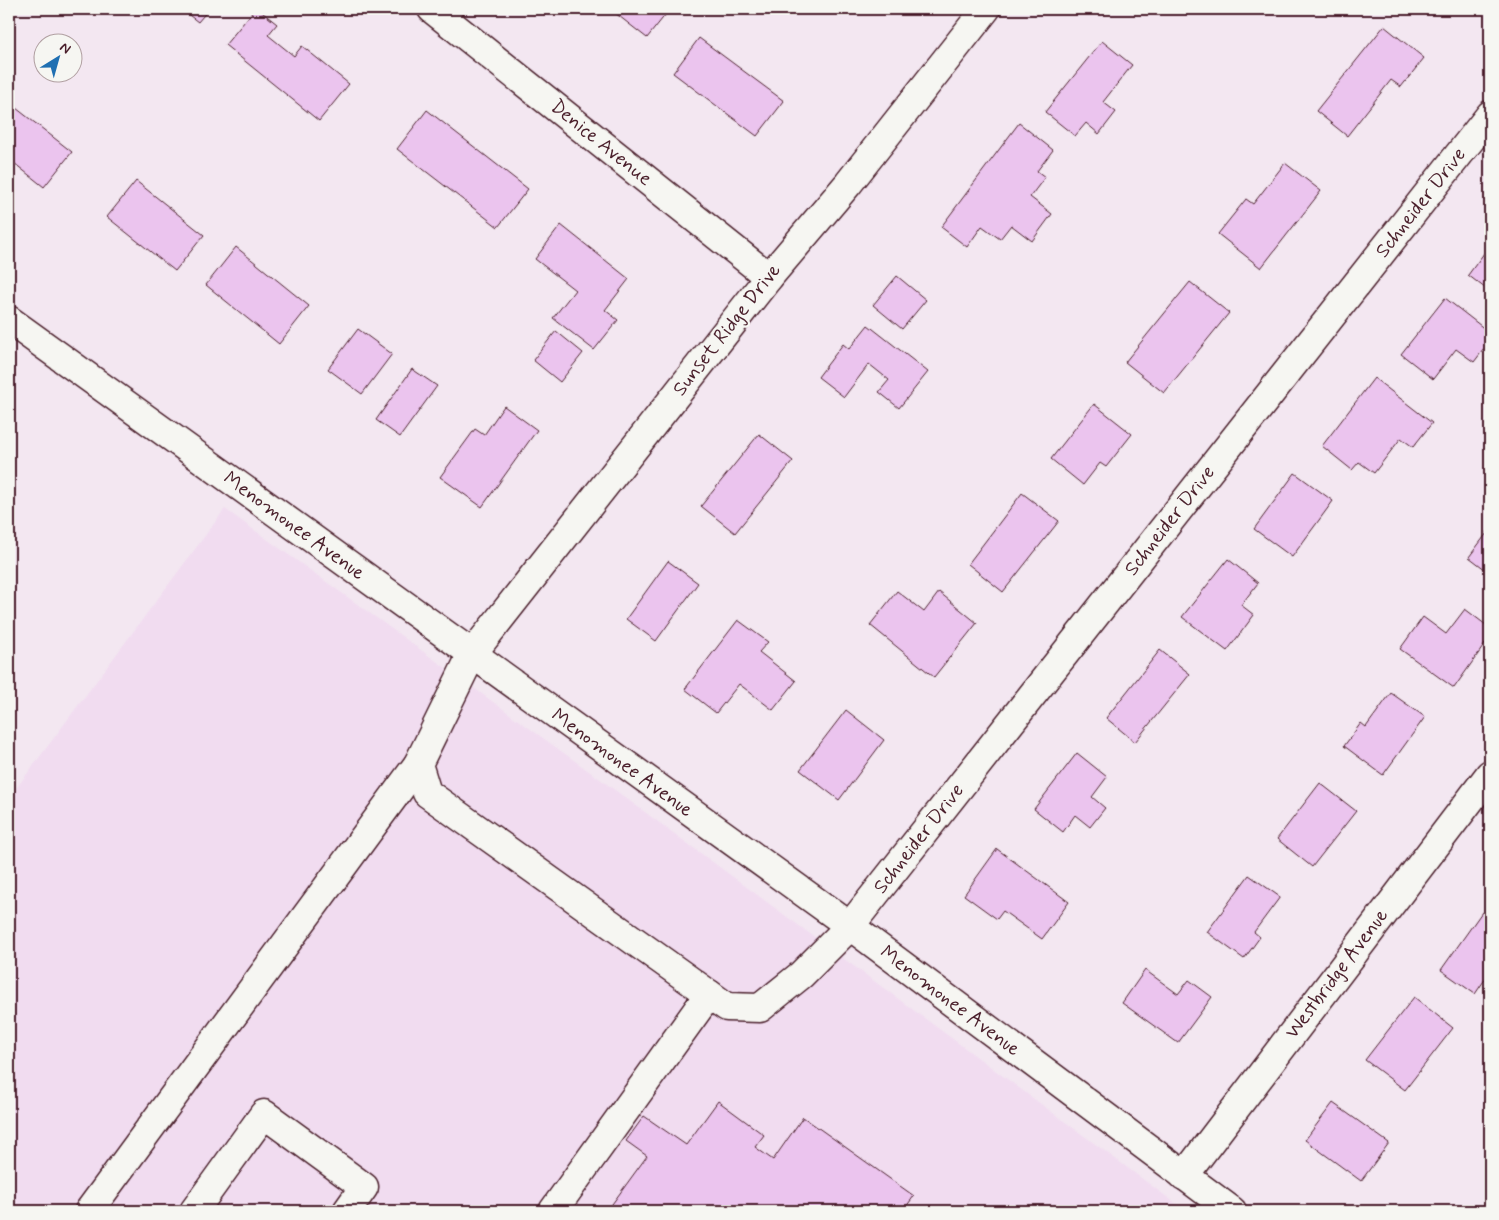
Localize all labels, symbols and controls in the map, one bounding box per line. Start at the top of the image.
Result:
north arrow [32,32,82,82]
text: N [56,38,74,58]
street label: Denice Avenue [544,94,658,193]
street label: Schneider Drive [1369,142,1473,264]
street label: Sunset Ridge Drive [667,258,787,402]
street label: Schneider Drive [1118,460,1222,582]
street label: Menomonee Avenue [218,465,370,587]
street label: Menomonee Avenue [546,702,698,824]
street label: Schneider Drive [867,778,971,900]
street label: Westbridge Avenue [1279,903,1395,1045]
street label: Menomonee Avenue [874,939,1026,1063]

